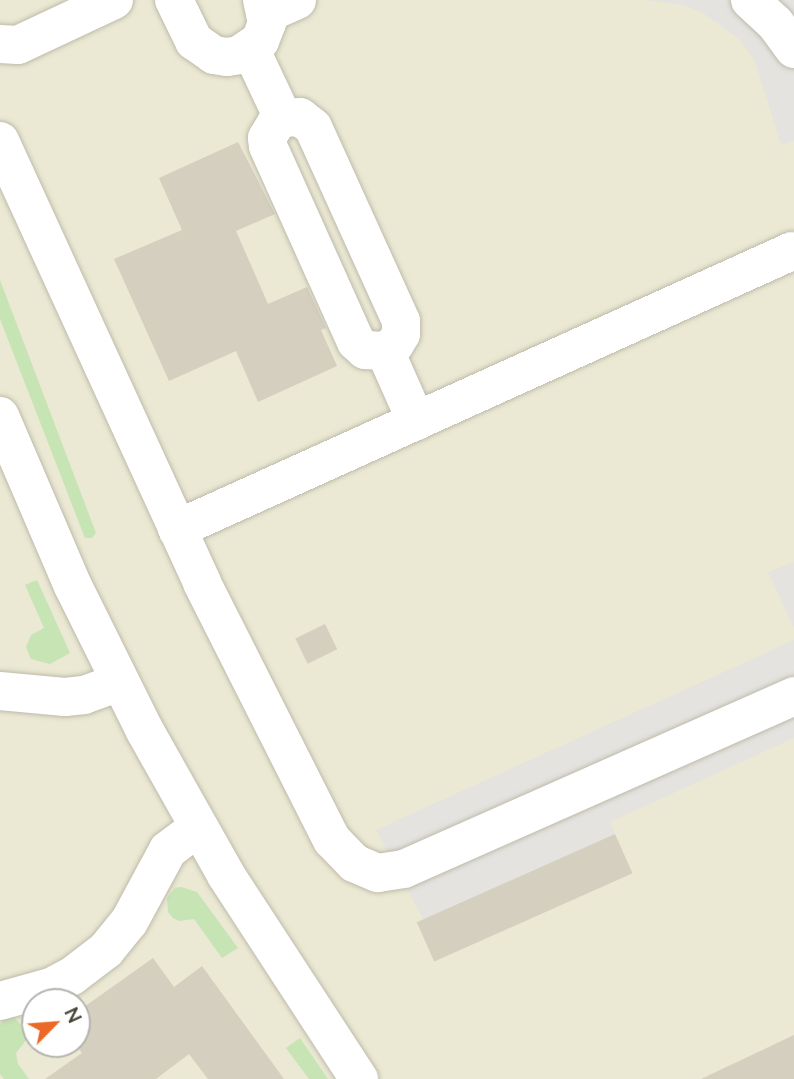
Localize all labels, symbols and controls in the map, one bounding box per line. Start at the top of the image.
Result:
north arrow [21,988,91,1058]
text: N [60,1003,87,1026]

